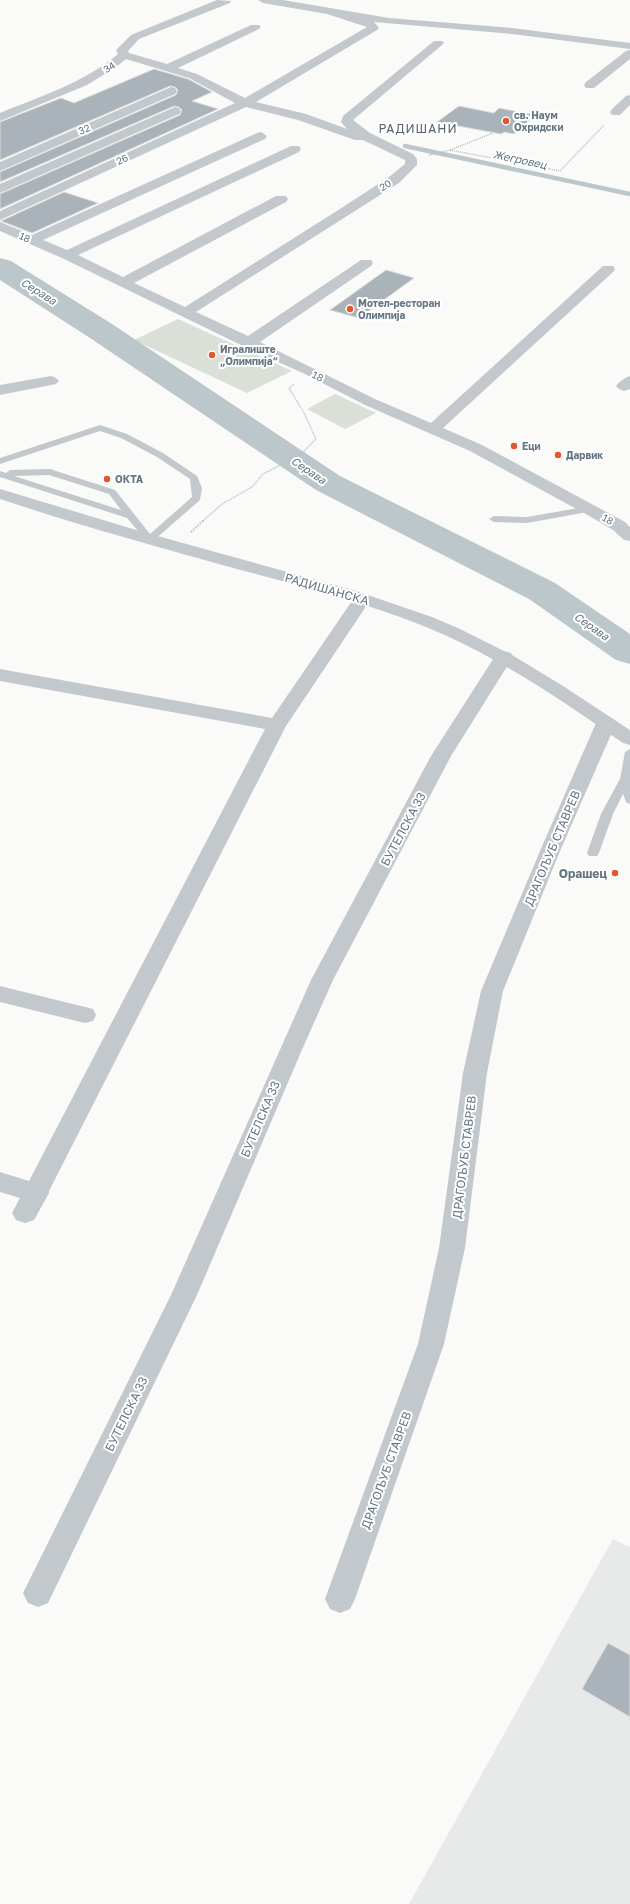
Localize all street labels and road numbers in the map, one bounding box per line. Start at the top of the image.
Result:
street label: 34 [101,59,117,75]
street label: 32 [76,121,92,137]
street label: 26 [114,151,130,167]
street label: 20 [377,177,393,193]
street label: 18 [18,229,32,245]
street label: 18 [310,368,326,384]
street label: 18 [600,511,616,527]
street label: РАДИШАНСКА [283,570,371,608]
street label: ДРАГОЉУБ СТАВРЕВ [521,788,583,908]
street label: БУТЕЛСКА 33 [377,790,429,868]
street label: БУТЕЛСКА 33 [237,1079,283,1159]
street label: ДРАГОЉУБ СТАВРЕВ [449,1095,479,1219]
street label: БУТЕЛСКА 33 [101,1374,151,1454]
street label: ДРАГОЉУБ СТАВРЕВ [358,1409,414,1531]

